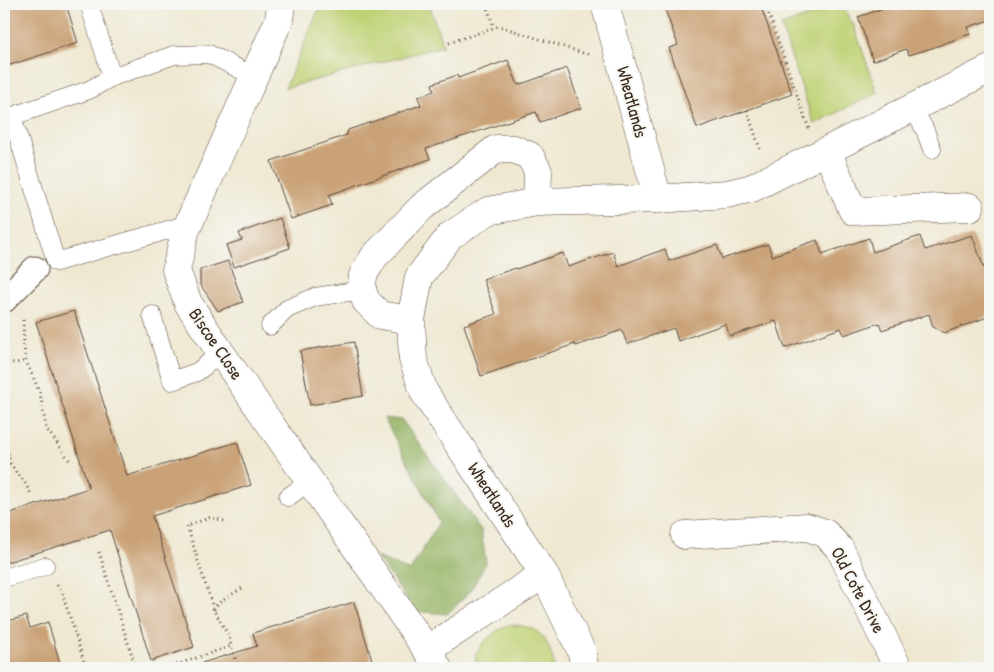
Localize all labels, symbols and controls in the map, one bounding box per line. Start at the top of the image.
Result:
street label: Wheatlands [611,63,654,140]
street label: Biscoe Close [183,303,250,385]
street label: Wheatlands [462,457,523,532]
street label: Old Cote Drive [825,542,892,637]

